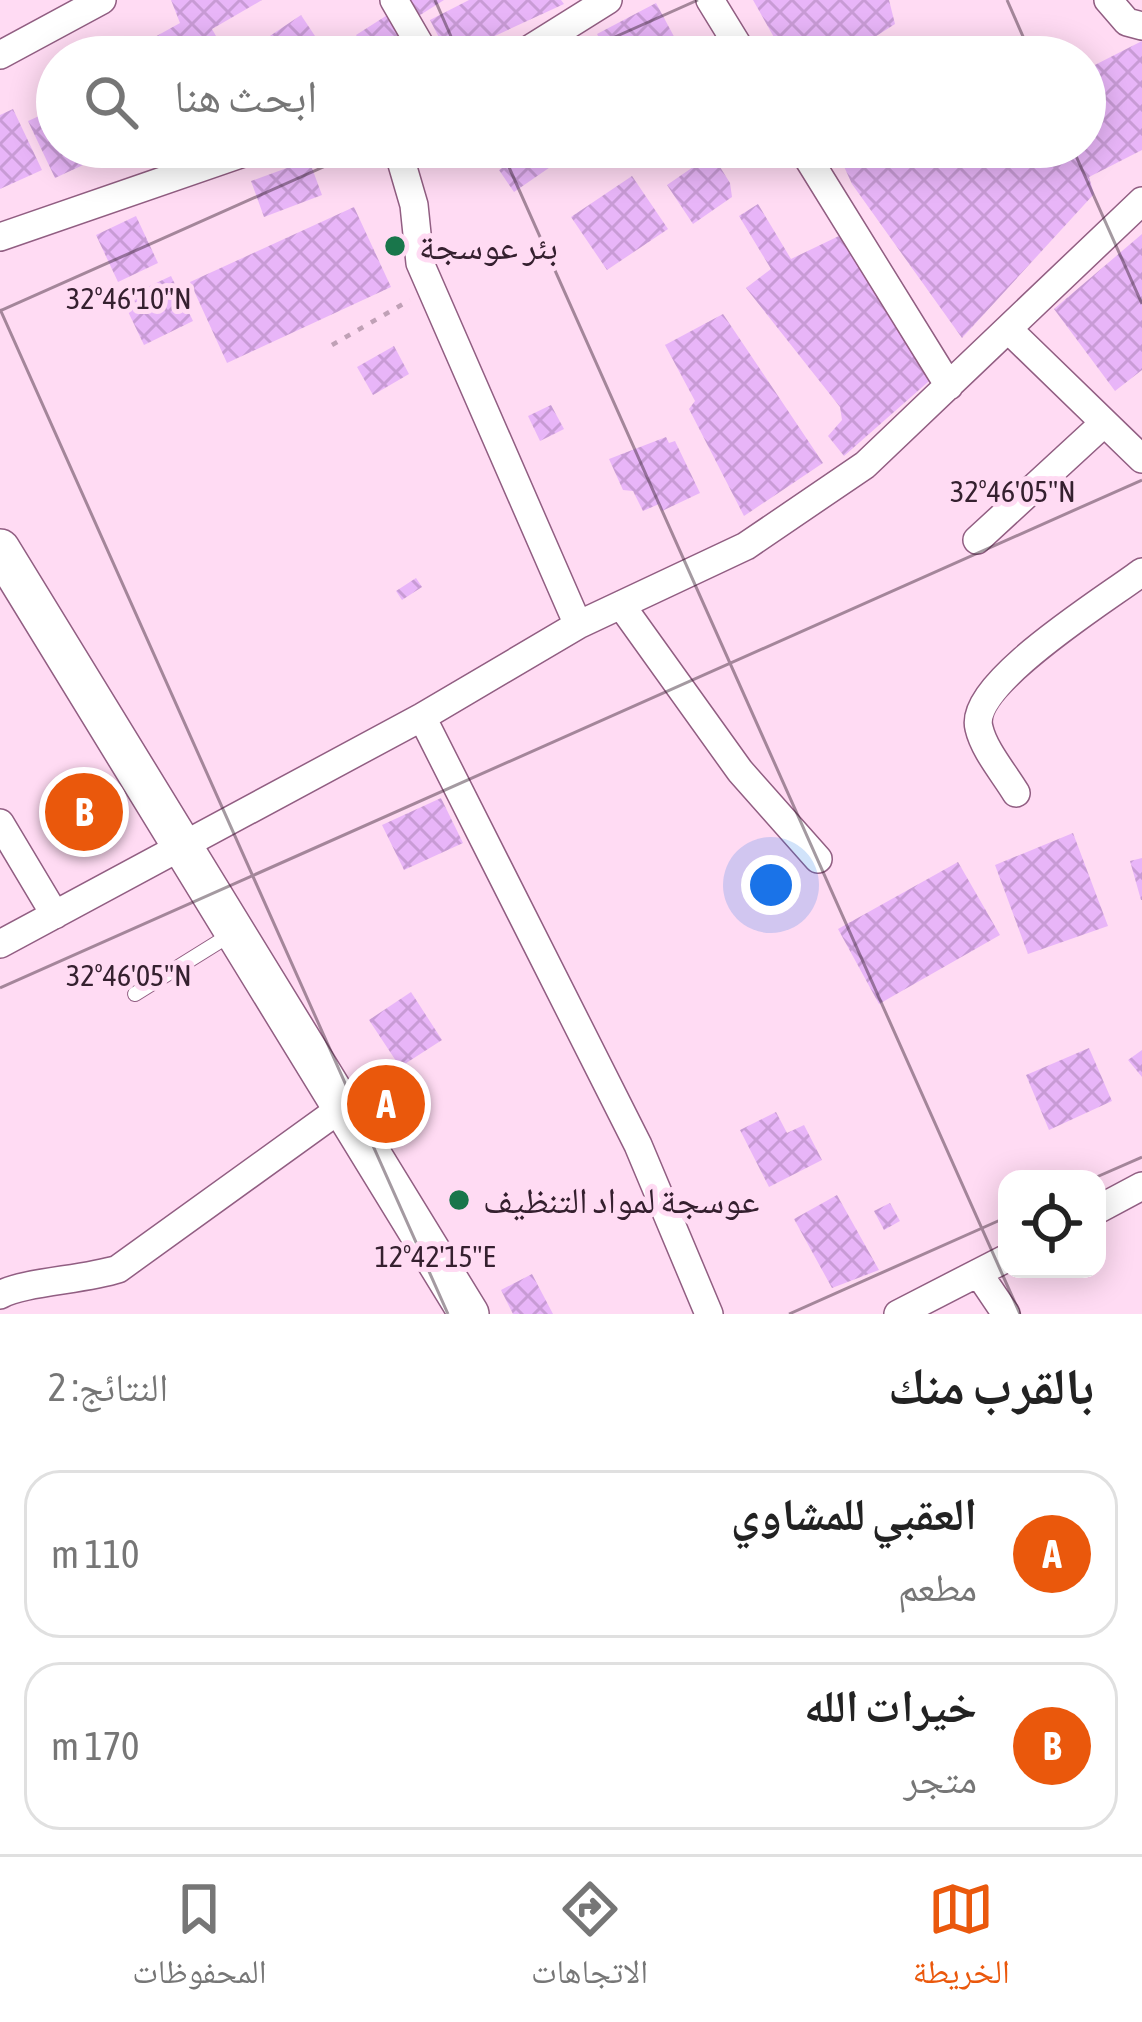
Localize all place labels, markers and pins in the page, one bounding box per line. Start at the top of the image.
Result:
place label: بئر عوسجة [419,225,558,267]
marker: بئر عوسجة [382,233,408,259]
pin: B [45,767,123,857]
pin: A [347,1059,425,1149]
place label: عوسجة لمواد التنظيف [483,1179,759,1221]
marker: عوسجة لمواد التنظيف [446,1187,472,1213]

